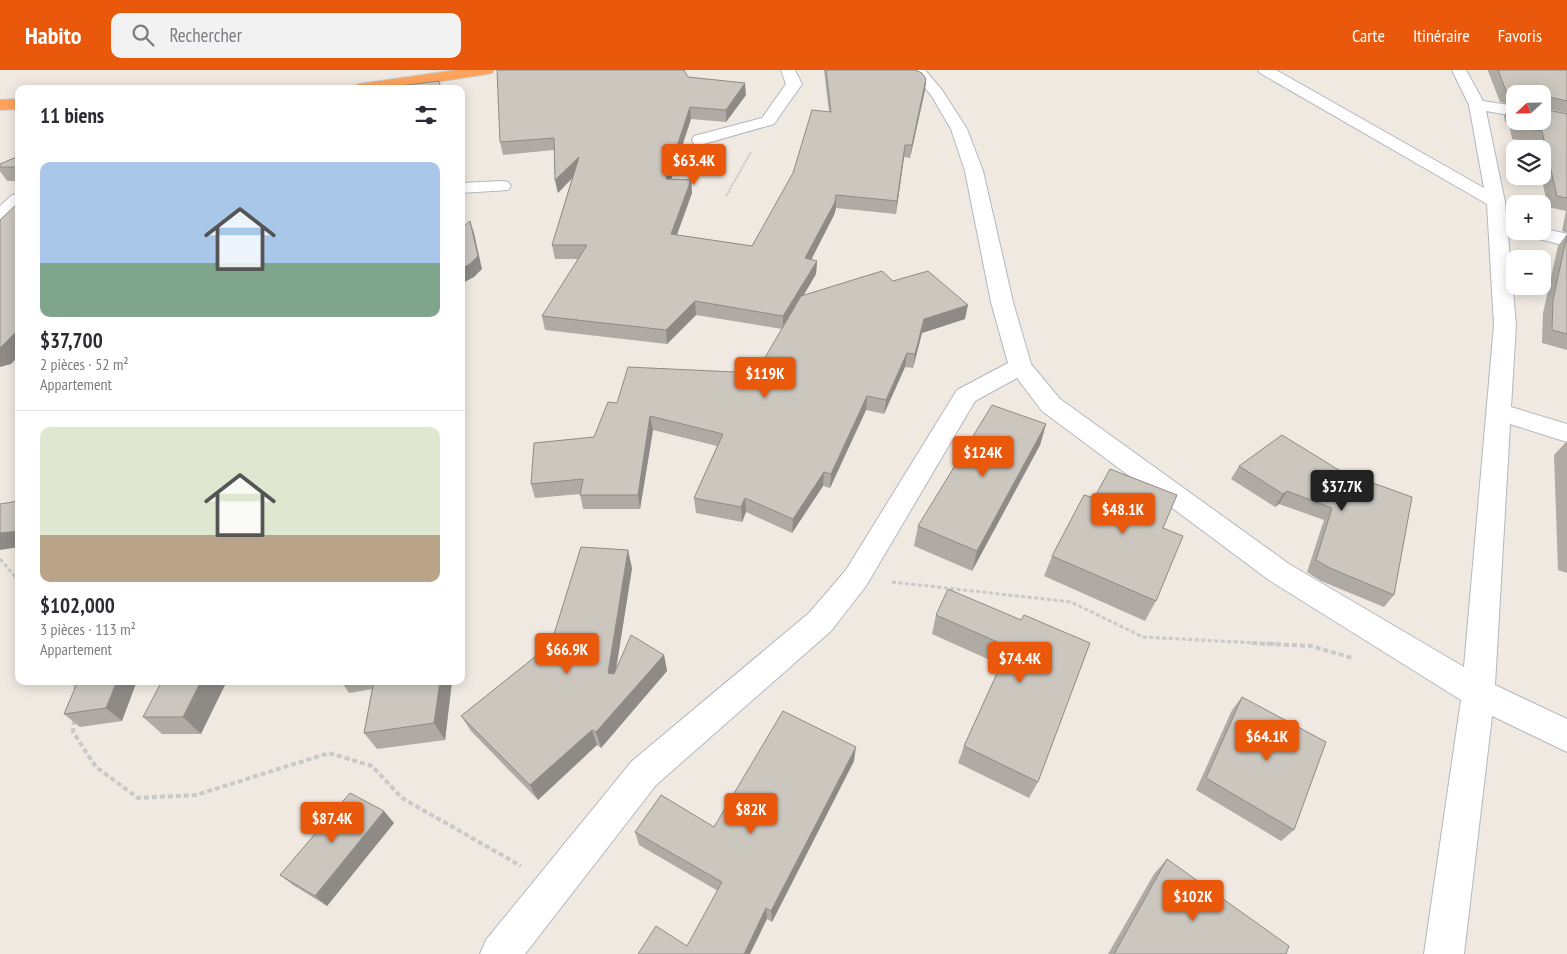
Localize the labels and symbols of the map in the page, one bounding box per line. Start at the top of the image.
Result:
north arrow [1506,85,1551,130]
pin: $63.4K [653,144,735,186]
pin: $119K [730,356,800,399]
pin: $124K [948,436,1018,478]
pin: $37.7K [1301,470,1383,512]
pin: $48.1K [1082,492,1164,535]
pin: $66.9K [526,632,608,675]
pin: $74.4K [979,642,1061,684]
pin: $64.1K [1226,720,1308,762]
pin: $82K [721,792,781,835]
pin: $87.4K [291,802,373,844]
pin: $102K [1158,880,1228,922]

